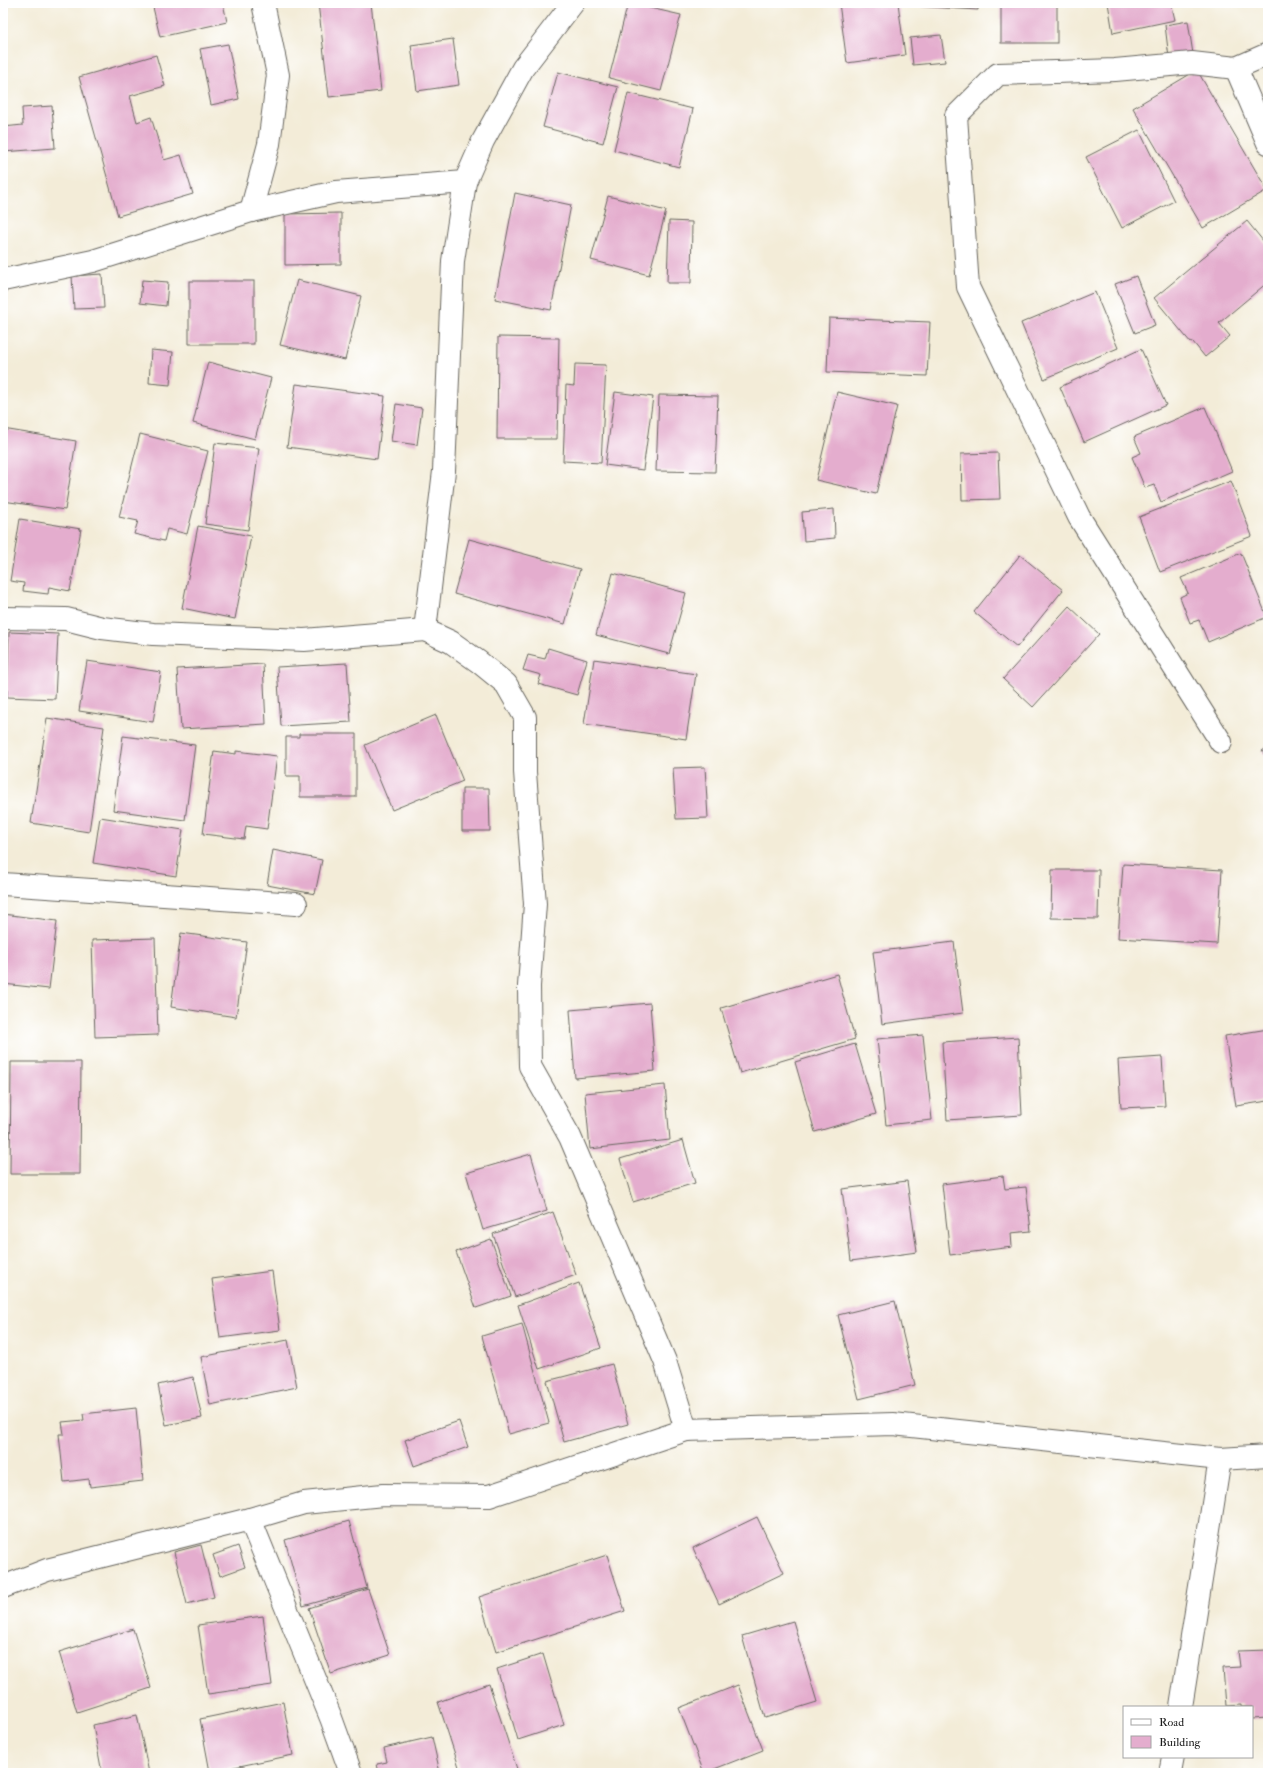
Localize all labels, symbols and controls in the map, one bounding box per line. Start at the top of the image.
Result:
legend [1123,1706,1253,1758]
text: Road [1159,1715,1184,1730]
text: Building [1159,1735,1202,1750]

